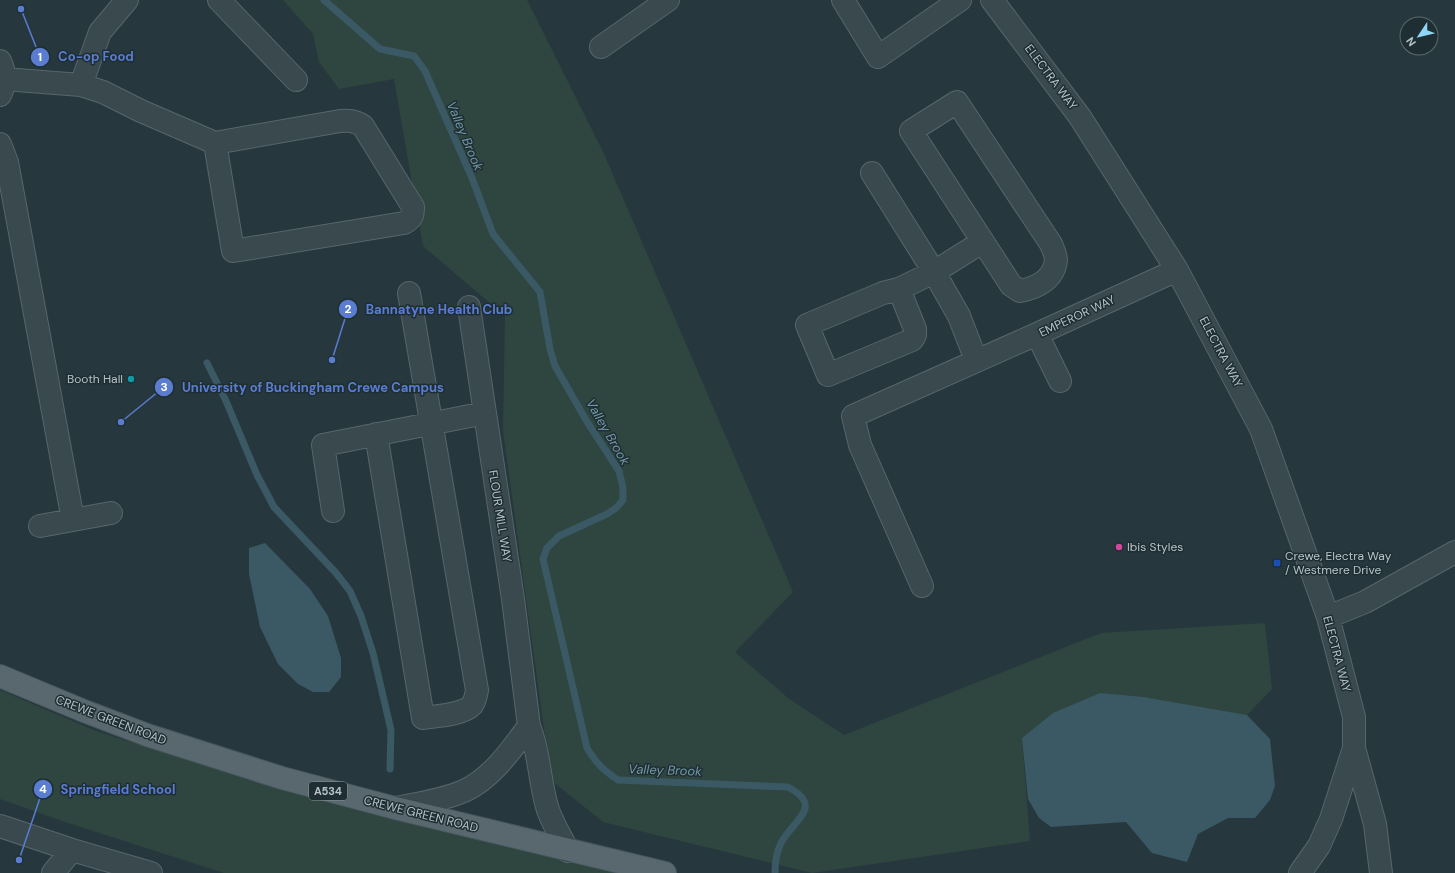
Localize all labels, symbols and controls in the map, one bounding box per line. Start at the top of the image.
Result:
north arrow [1399,16,1439,56]
text: N [1403,34,1419,49]
street label: ELECTRA WAY [1021,41,1081,113]
callout: Co-op Food [30,44,142,69]
text: Co-op Food [58,48,134,65]
text: 1 [38,49,42,65]
water label: Valley Brook [443,99,487,174]
street label: EMPEROR WAY [1036,291,1118,341]
callout: Bannatyne Health Club [338,297,521,322]
text: 2 [345,301,352,317]
text: Bannatyne Health Club [366,301,512,318]
street label: ELECTRA WAY [1196,314,1246,390]
place label: Booth Hall [67,371,123,387]
marker: Booth Hall [126,374,136,384]
callout: University of Buckingham Crewe Campus [154,375,452,400]
text: 3 [160,379,168,395]
text: University of Buckingham Crewe Campus [182,379,444,396]
water label: Valley Brook [582,396,634,468]
street label: FLOUR MILL WAY [485,469,515,563]
place label: Ibis Styles [1127,539,1183,555]
marker: Ibis Styles [1114,542,1124,552]
place label: Crewe, Electra Way / Westmere Drive [1285,548,1392,578]
marker: Crewe, Electra Way / Westmere Drive [1272,558,1282,568]
street label: ELECTRA WAY [1319,614,1355,694]
street label: CREWE GREEN ROAD [53,691,169,749]
water label: Valley Brook [628,760,702,780]
callout: Springfield School [33,776,184,801]
text: 4 [39,781,47,797]
text: Springfield School [61,781,175,798]
road number: A534 [309,782,347,800]
street label: CREWE GREEN ROAD [362,792,480,836]

